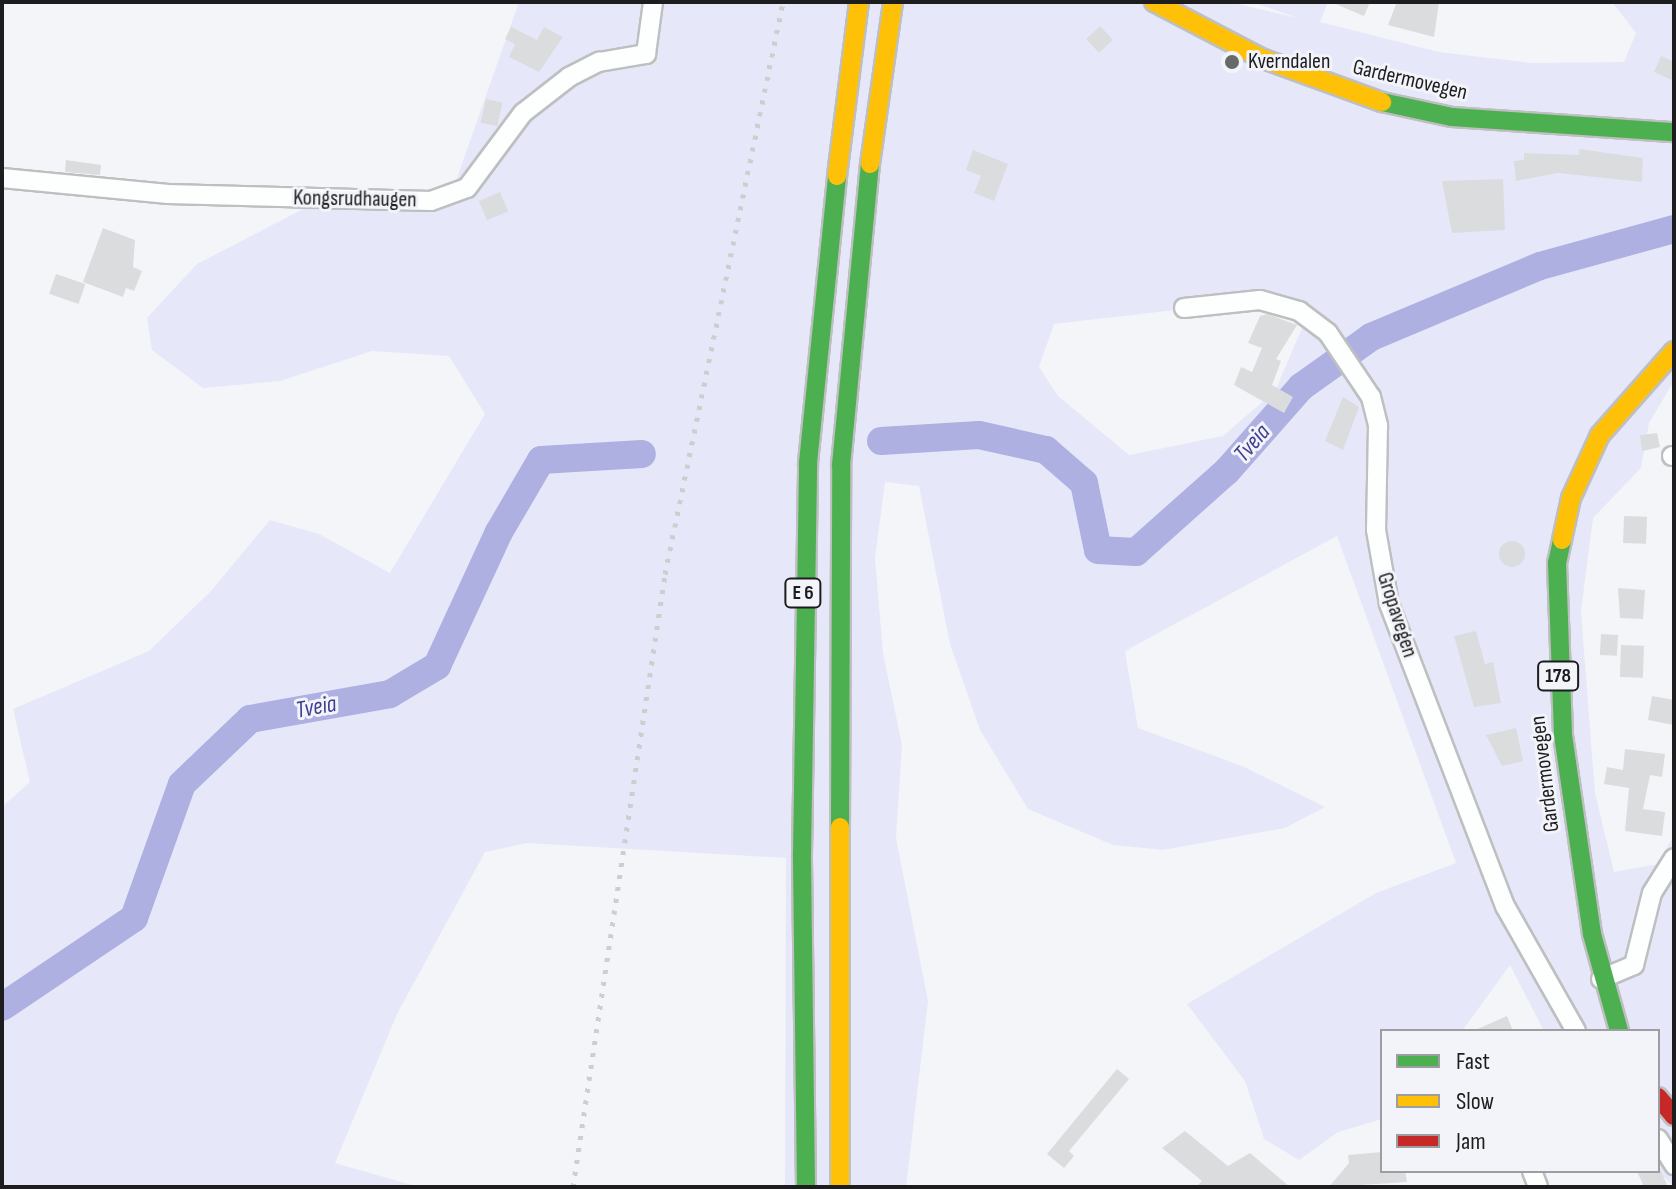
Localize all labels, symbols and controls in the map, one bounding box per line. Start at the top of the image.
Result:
place label: Kverndalen [1248,49,1330,75]
marker: Kverndalen [1223,53,1241,71]
street label: Gardermovegen [1350,54,1470,106]
street label: Kongsrudhaugen [293,185,417,213]
water label: Tveia [1228,418,1276,468]
street label: Gropavegen [1371,569,1423,661]
road number: E 6 [783,577,823,609]
road number: 178 [1536,660,1580,692]
water label: Tveia [293,689,339,725]
street label: Gardermovegen [1525,714,1565,834]
legend [1380,1029,1660,1173]
text: Fast [1456,1047,1490,1076]
text: Slow [1456,1087,1494,1116]
text: Jam [1456,1127,1486,1156]

